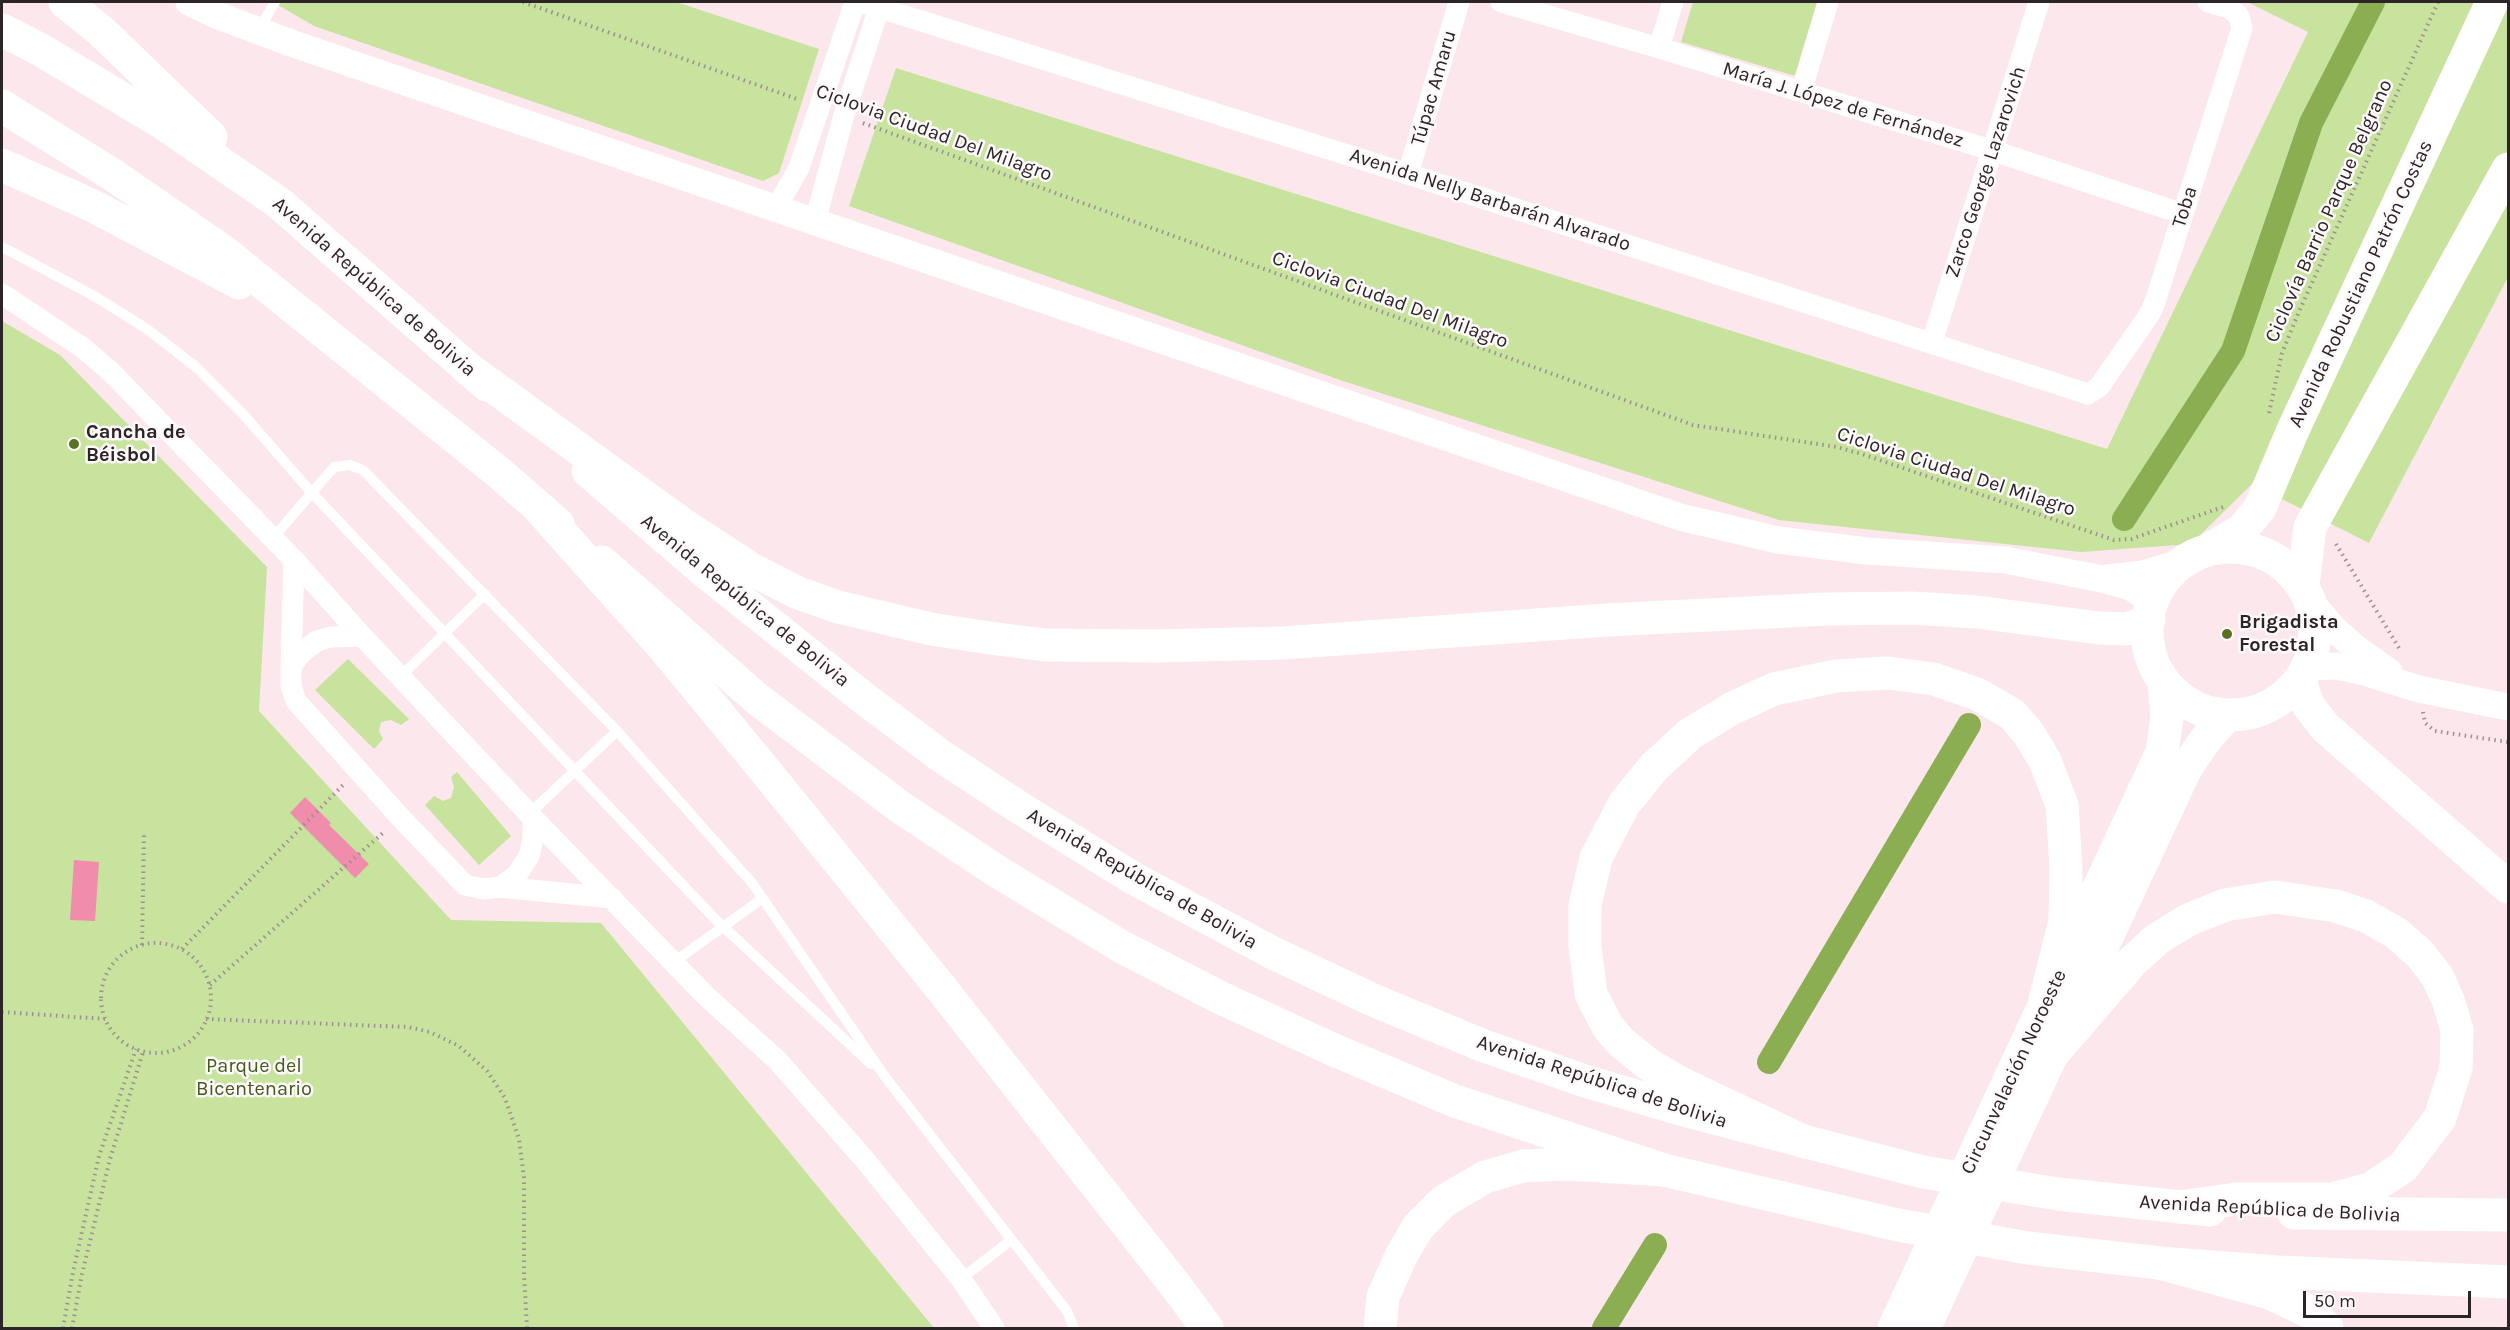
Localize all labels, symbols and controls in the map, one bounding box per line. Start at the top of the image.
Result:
street label: Túpac Amaru [1406,27,1462,149]
street label: María J. López de Fernández [1720,57,1966,153]
street label: Zarco George Lazarovich [1940,63,2032,281]
street label: Ciclovía Barrio Parque Belgrano [2260,76,2398,346]
street label: Ciclovia Ciudad Del Milagro [813,79,1055,187]
street label: Avenida Robustiano Patrón Costas [2284,137,2438,431]
street label: Avenida Nelly Barbarán Alvarado [1346,143,1634,257]
street label: Toba [2167,183,2203,231]
street label: Avenida República de Bolivia [267,192,481,382]
street label: Ciclovia Ciudad Del Milagro [1269,246,1511,354]
place label: Cancha de Béisbol [86,420,186,467]
street label: Ciclovia Ciudad Del Milagro [1834,422,2078,522]
marker: Cancha de Béisbol [67,437,81,451]
street label: Avenida República de Bolivia [636,509,854,693]
place label: Brigadista Forestal [2239,610,2339,657]
marker: Brigadista Forestal [2220,627,2234,641]
street label: Avenida República de Bolivia [1023,803,1261,955]
street label: Circunvalación Noroeste [1956,966,2072,1178]
street label: Avenida República de Bolivia [1474,1030,1730,1134]
park label: Parque del Bicentenario [196,1054,312,1101]
street label: Avenida República de Bolivia [2139,1190,2401,1228]
scale bar [2306,1279,2474,1317]
text: 50 m [2314,1290,2356,1312]

